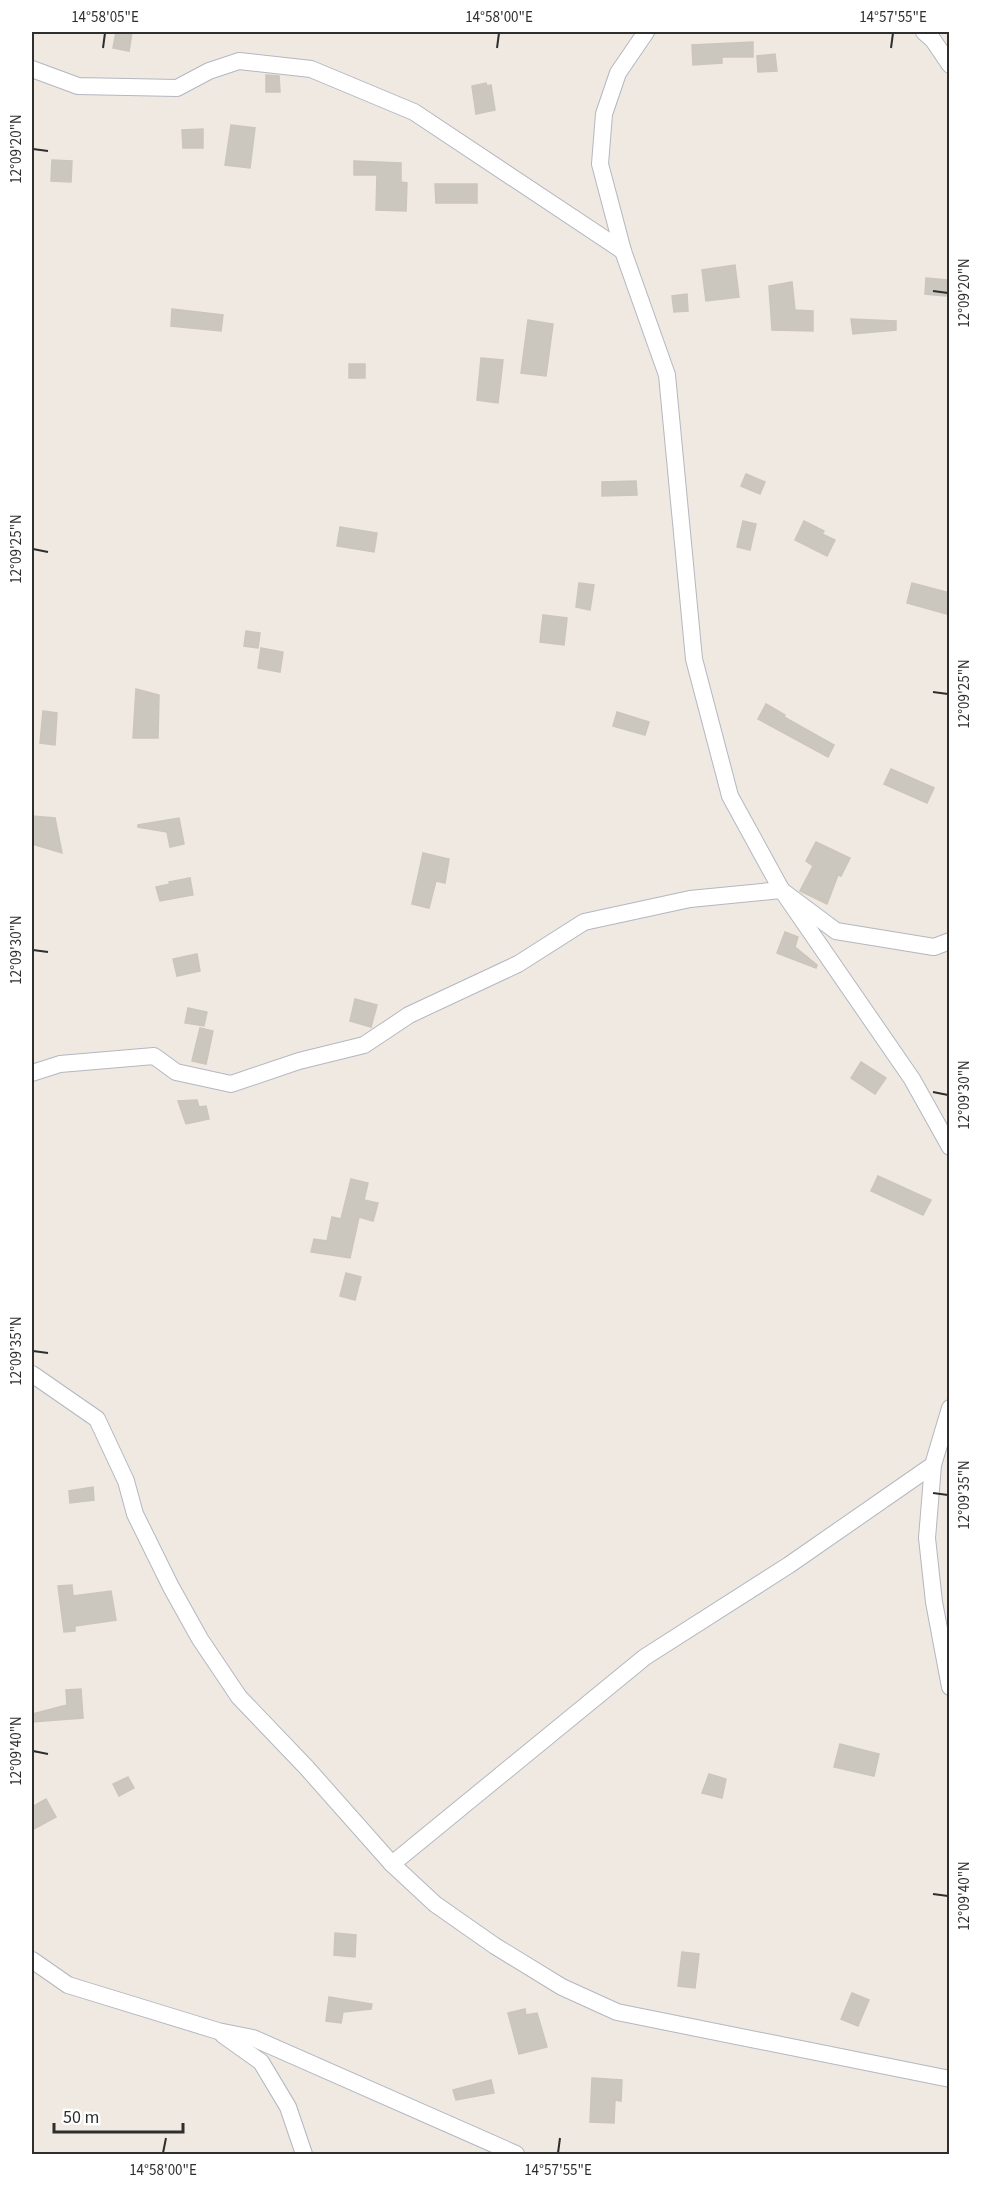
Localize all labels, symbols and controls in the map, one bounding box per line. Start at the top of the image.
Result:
text: 14°58'05"E [71,7,139,28]
text: 14°58'00"E [465,7,533,28]
text: 14°57'55"E [859,7,927,28]
text: 12°09'20"N [6,114,27,184]
text: 12°09'20"N [954,258,975,328]
text: 12°09'25"N [6,514,27,584]
text: 12°09'25"N [954,659,975,729]
text: 12°09'30"N [6,915,27,985]
text: 12°09'30"N [954,1060,975,1130]
text: 12°09'35"N [6,1316,27,1386]
text: 12°09'35"N [954,1460,975,1530]
text: 12°09'40"N [6,1716,27,1786]
text: 12°09'40"N [954,1861,975,1931]
scale bar [54,2096,183,2134]
text: 50 m [63,2105,99,2130]
text: 14°58'00"E [129,2160,197,2181]
text: 14°57'55"E [524,2160,592,2181]

